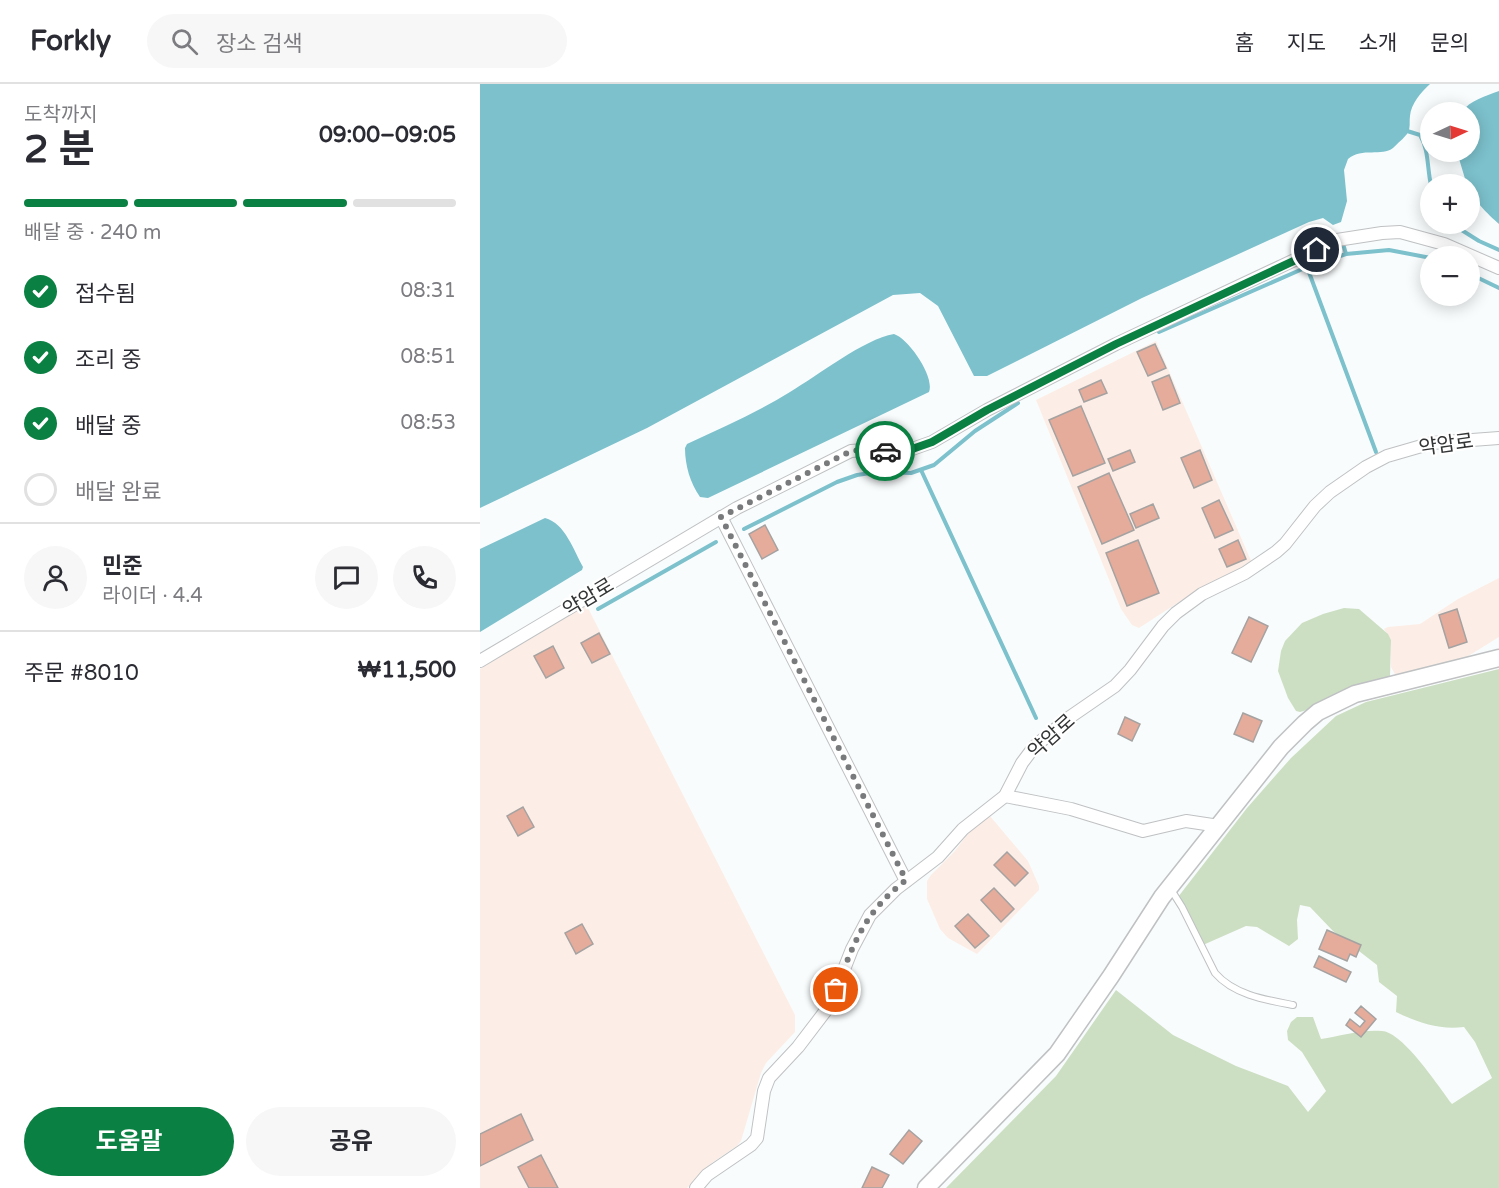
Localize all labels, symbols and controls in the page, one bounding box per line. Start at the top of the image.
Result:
search box [147,14,567,68]
text: Forkly [30,24,111,58]
icon: search [168,25,201,58]
text: 장소 검색 [216,31,303,57]
text: 홈 [1235,31,1254,56]
text: 지도 [1287,31,1326,56]
text: 소개 [1359,31,1397,56]
text: 문의 [1430,31,1469,56]
north arrow [1420,102,1480,162]
map controls [1420,102,1480,306]
text: 도착까지 [24,103,98,127]
text: 09:00–09:05 [319,122,456,148]
text: 2 분 [24,126,95,173]
button: + [1420,174,1480,234]
text: 배달 중 · 240 m [24,221,161,245]
pin [1291,224,1342,275]
icon: home [1300,233,1333,266]
button: − [1420,246,1480,306]
icon: check [24,275,57,308]
text: 08:31 [401,279,456,303]
text: 접수됨 [75,281,136,307]
icon: check [24,341,57,374]
text: 08:51 [401,345,456,369]
text: 조리 중 [75,347,141,373]
icon: check [24,407,57,440]
text: 08:53 [401,411,456,435]
text: 배달 중 [75,413,141,439]
courier [855,421,915,481]
street label: 약암로 [1417,429,1475,461]
icon: car [869,435,902,468]
text: 배달 완료 [75,479,162,505]
button: person [24,546,87,609]
button: chat [315,546,378,609]
button: phone [393,546,456,609]
text: 민준 [102,553,142,579]
street label: 약암로 [559,573,618,622]
text: 라이더 · 4.4 [102,584,203,608]
text: ₩11,500 [357,657,456,683]
text: 주문 #8010 [24,660,139,686]
street label: 약암로 [1023,709,1080,764]
pin [810,964,861,1015]
icon: bag [819,973,852,1006]
button: 도움말 [24,1107,234,1176]
button: 공유 [246,1107,456,1176]

